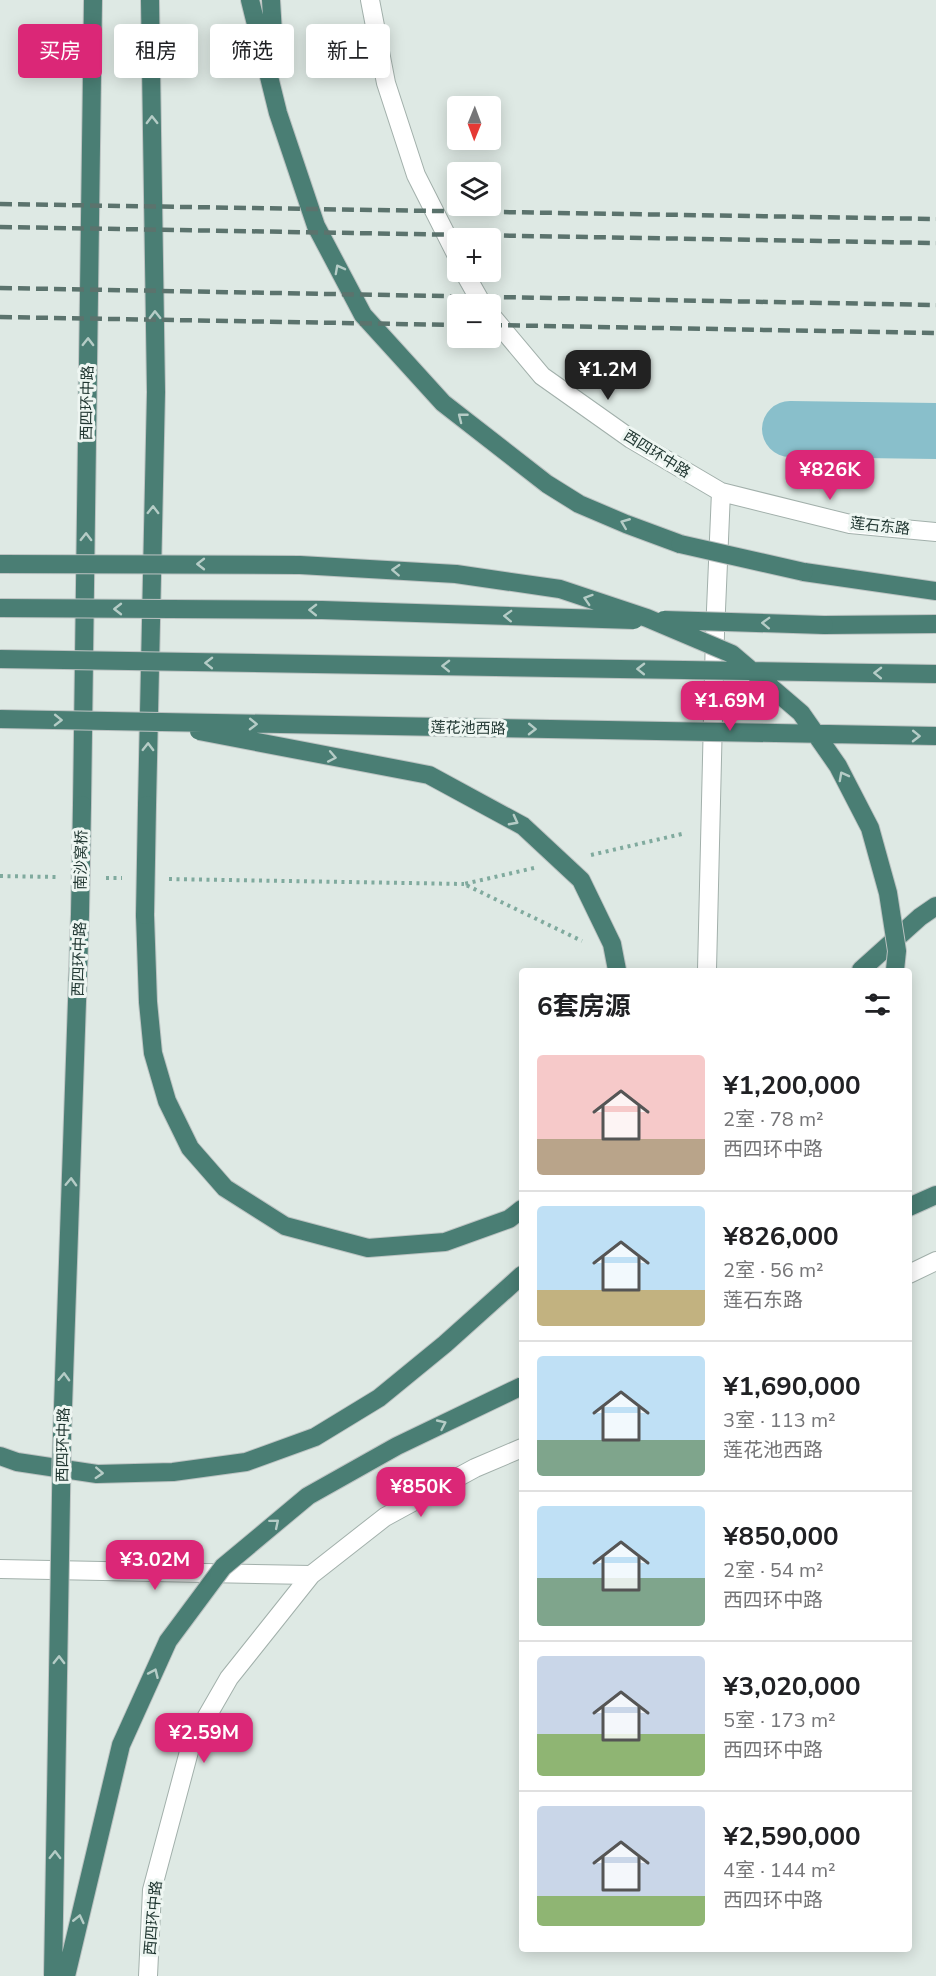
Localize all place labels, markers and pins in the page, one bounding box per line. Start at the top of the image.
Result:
pin: ¥1.2M [566,350,650,401]
pin: ¥826K [788,450,872,501]
pin: ¥1.69M [681,681,779,732]
pin: ¥850K [379,1467,463,1518]
pin: ¥3.02M [106,1540,204,1591]
pin: ¥2.59M [155,1713,253,1764]

